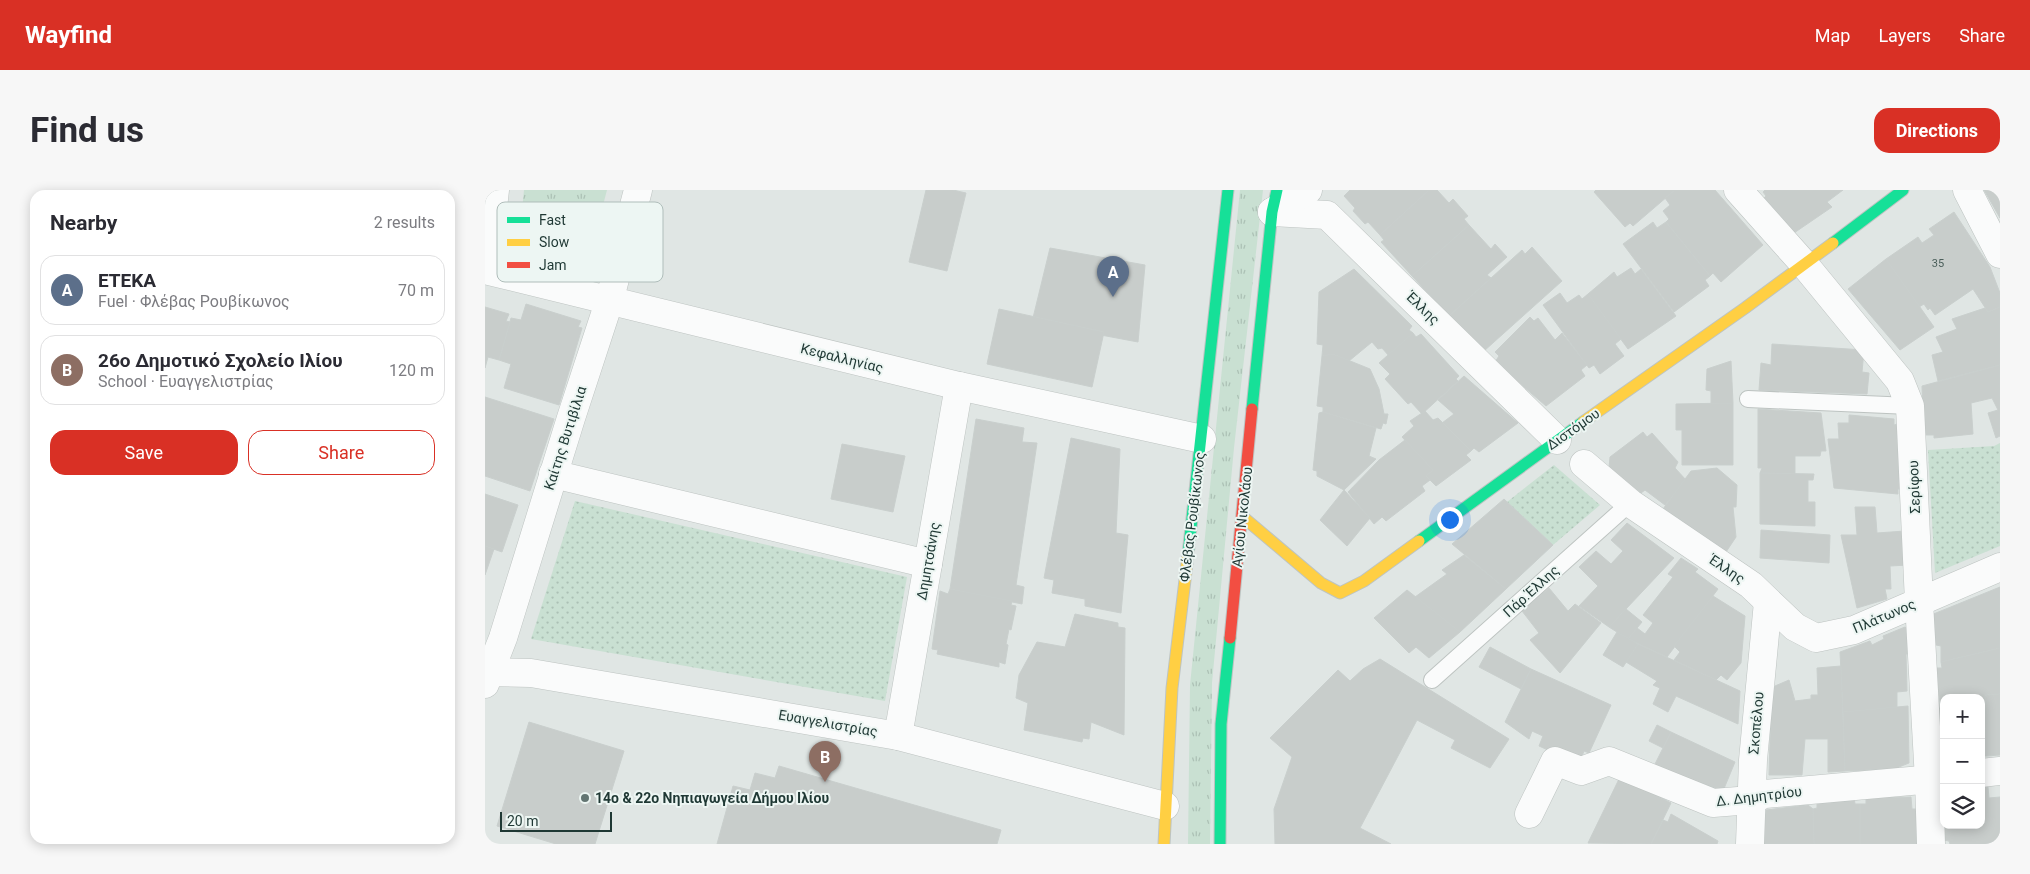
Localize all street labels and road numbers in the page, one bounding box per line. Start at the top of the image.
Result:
street label: Έλλης [1402,288,1443,328]
street label: Κεφαλληνίας [799,340,885,377]
street label: Καίτης Βυτιβίλια [541,384,589,492]
street label: Διστόμου [1543,405,1603,453]
street label: Φλέβας Ρουβίκωνος [1176,451,1208,583]
street label: Σερίφου [1905,460,1924,514]
street label: Αγίου Νικολάου [1229,466,1255,568]
street label: Δημητσάνης [913,521,943,601]
street label: Έλλης [1705,551,1748,587]
street label: Πάρ.Έλλης [1500,562,1562,620]
street label: Πλάτωνος [1850,596,1918,636]
street label: Σκοπέλου [1745,691,1767,755]
street label: Ευαγγελιστρίας [777,706,879,740]
street label: Δ. Δημητρίου [1715,783,1803,809]

